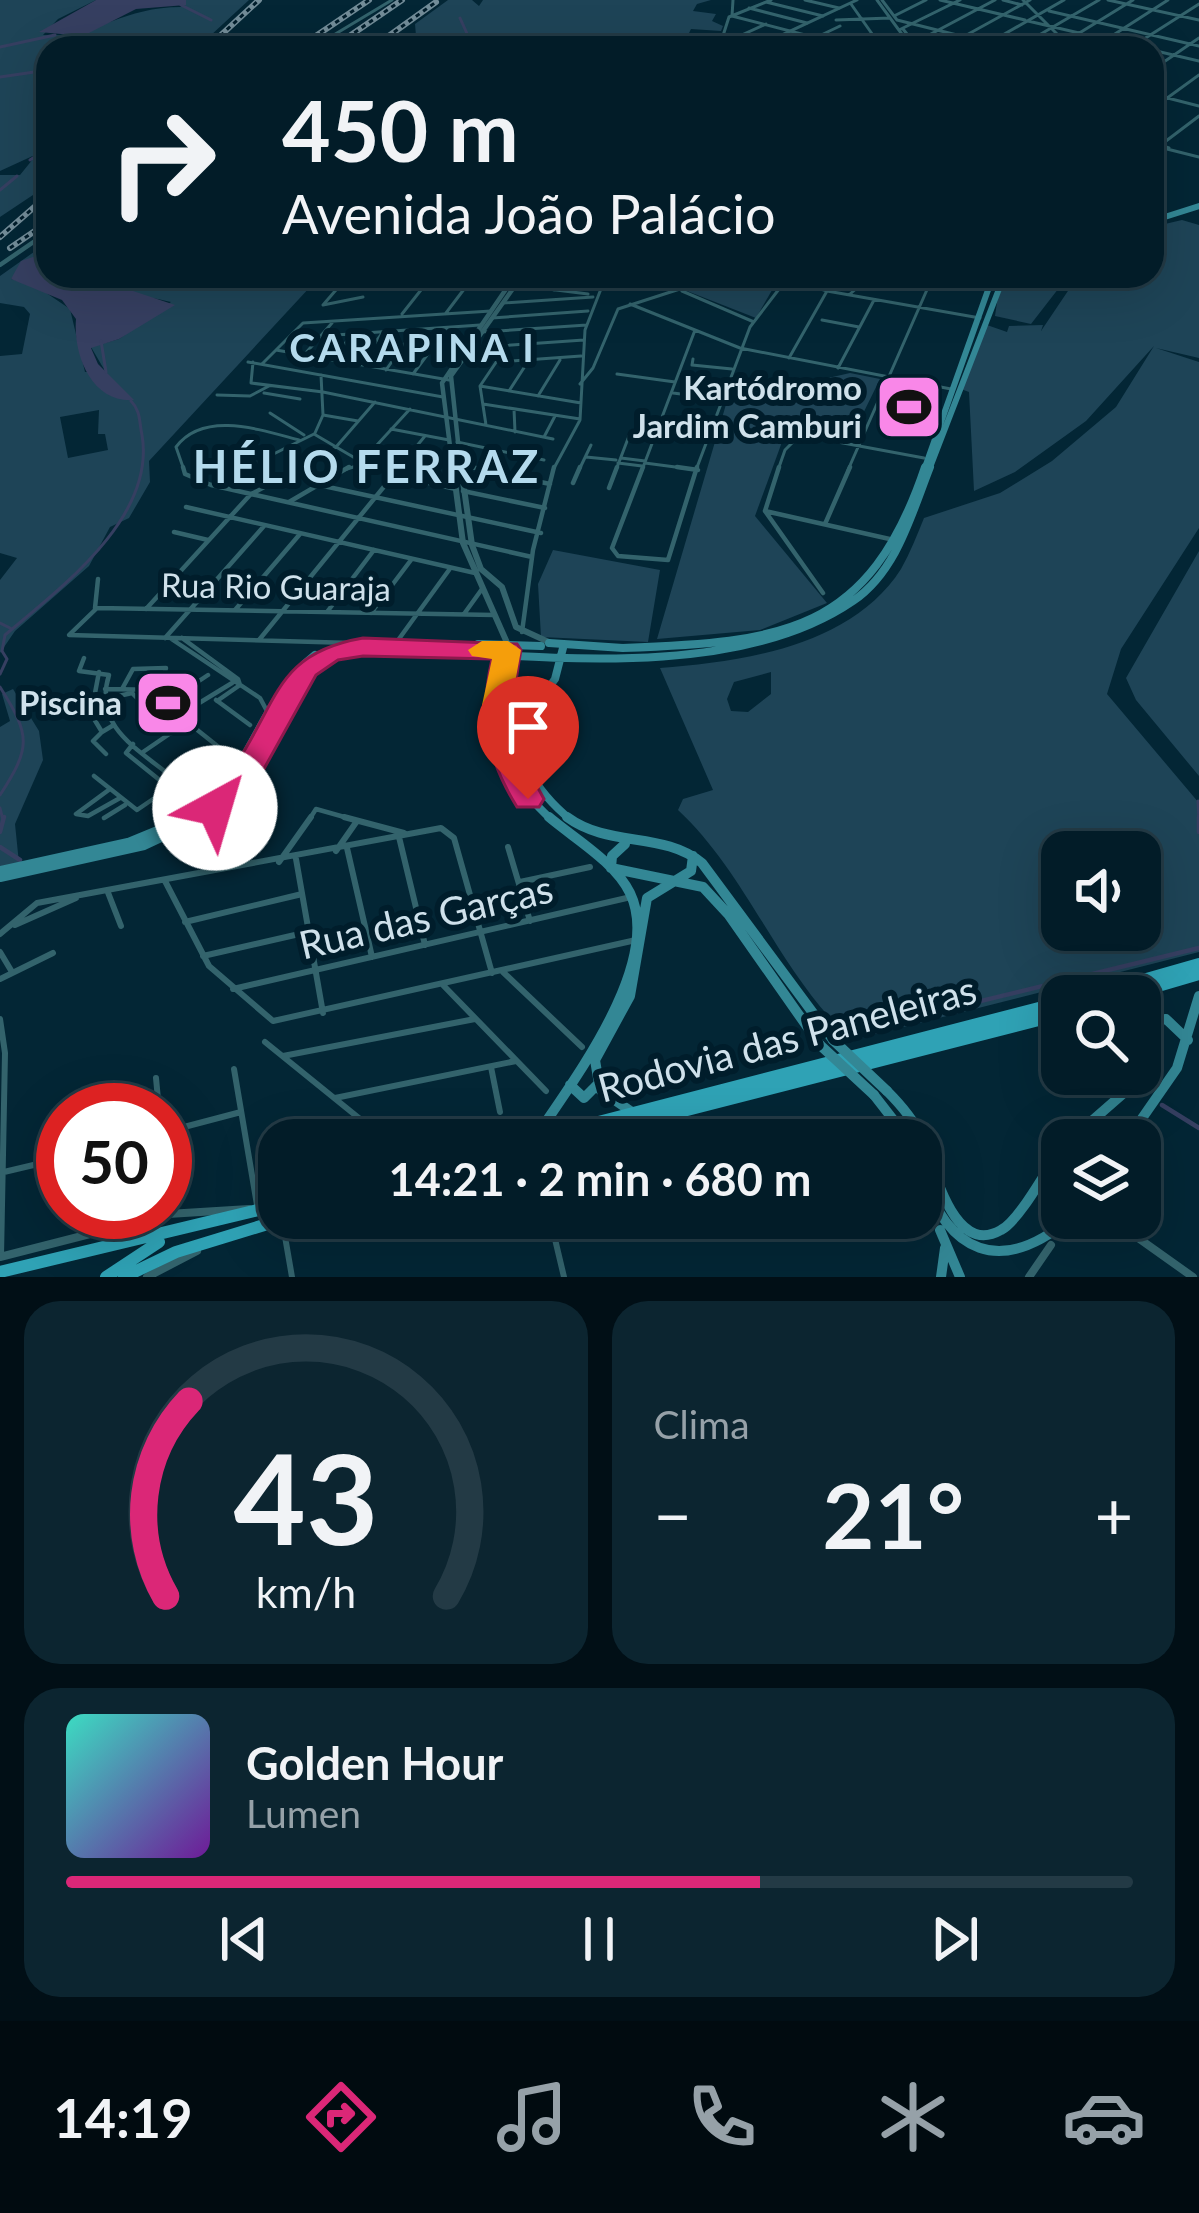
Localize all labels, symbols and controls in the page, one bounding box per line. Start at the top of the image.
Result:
text: 450 m [282,79,519,180]
icon: right [84,84,240,240]
text: Avenida João Palácio [282,181,776,246]
district label: CARAPINA I [289,324,537,370]
place label: Kartódromo Jardim Camburi [633,367,862,445]
sports icon: Kartódromo Jardim Camburi [874,372,944,442]
district label: HÉLIO FERRAZ [193,439,541,493]
street label: Rua Rio Guaraja [161,564,391,608]
sports icon: Piscina [133,668,203,738]
pin [477,676,579,799]
place label: Piscina [19,682,122,722]
icon: arrive [495,694,561,760]
position arrow [152,745,278,871]
map controls [1041,831,1161,1239]
button: sound [1041,831,1161,951]
street label: Rua das Garças [294,864,557,968]
street label: Rodovia das Paneleiras [593,965,981,1111]
button: search [1041,975,1161,1095]
speed limit sign: 50 [36,1083,192,1239]
button: layers [1041,1119,1161,1239]
text: 14:21 · 2 min · 680 m [389,1152,811,1206]
text: Clima [654,1401,750,1447]
text: 43 [233,1422,378,1572]
text: 21° [822,1460,964,1568]
text: − [654,1475,692,1554]
text: + [1095,1475,1133,1554]
text: km/h [256,1565,356,1616]
text: Golden Hour [246,1736,503,1790]
text: Lumen [246,1790,361,1836]
icon: previous [211,1906,277,1972]
icon: pause [566,1906,632,1972]
icon: next [922,1906,988,1972]
icon: directions [299,2075,383,2159]
icon: music [490,2075,574,2159]
icon: phone [680,2075,764,2159]
icon: climate [871,2075,955,2159]
icon: car [1062,2075,1146,2159]
text: 14:19 [53,2085,193,2150]

